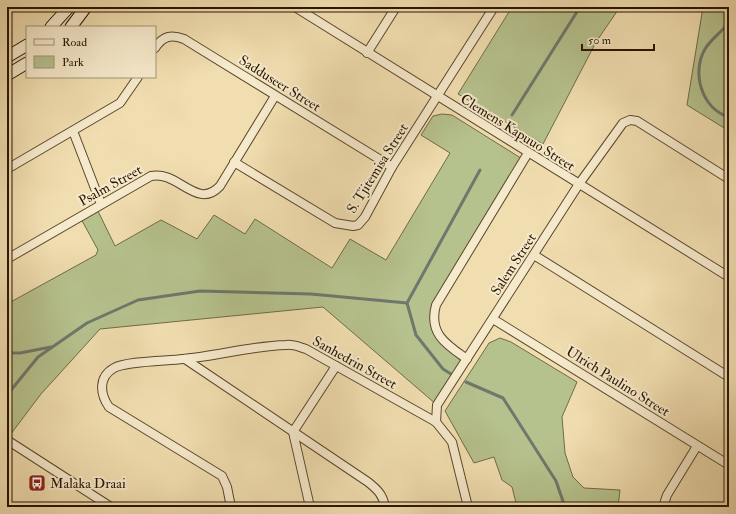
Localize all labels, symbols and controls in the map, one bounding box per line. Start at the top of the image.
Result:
legend [26,26,156,78]
scale bar [582,26,654,52]
text: 50 m [588,33,612,48]
text: Road [62,35,87,50]
street label: Sadduseer Street [236,52,324,116]
text: Park [62,55,84,70]
street label: Clemens Kapuuo Street [457,90,578,176]
street label: S. Tjitemisa Street [343,120,412,216]
street label: Psalm Street [76,161,145,210]
street label: Salem Street [487,230,540,298]
street label: Sanhedrin Street [310,332,400,393]
street label: Ulrich Paulino Street [563,343,673,420]
bus stop icon: Malaka Draai [27,473,47,493]
place label: Malaka Draai [50,475,126,492]

